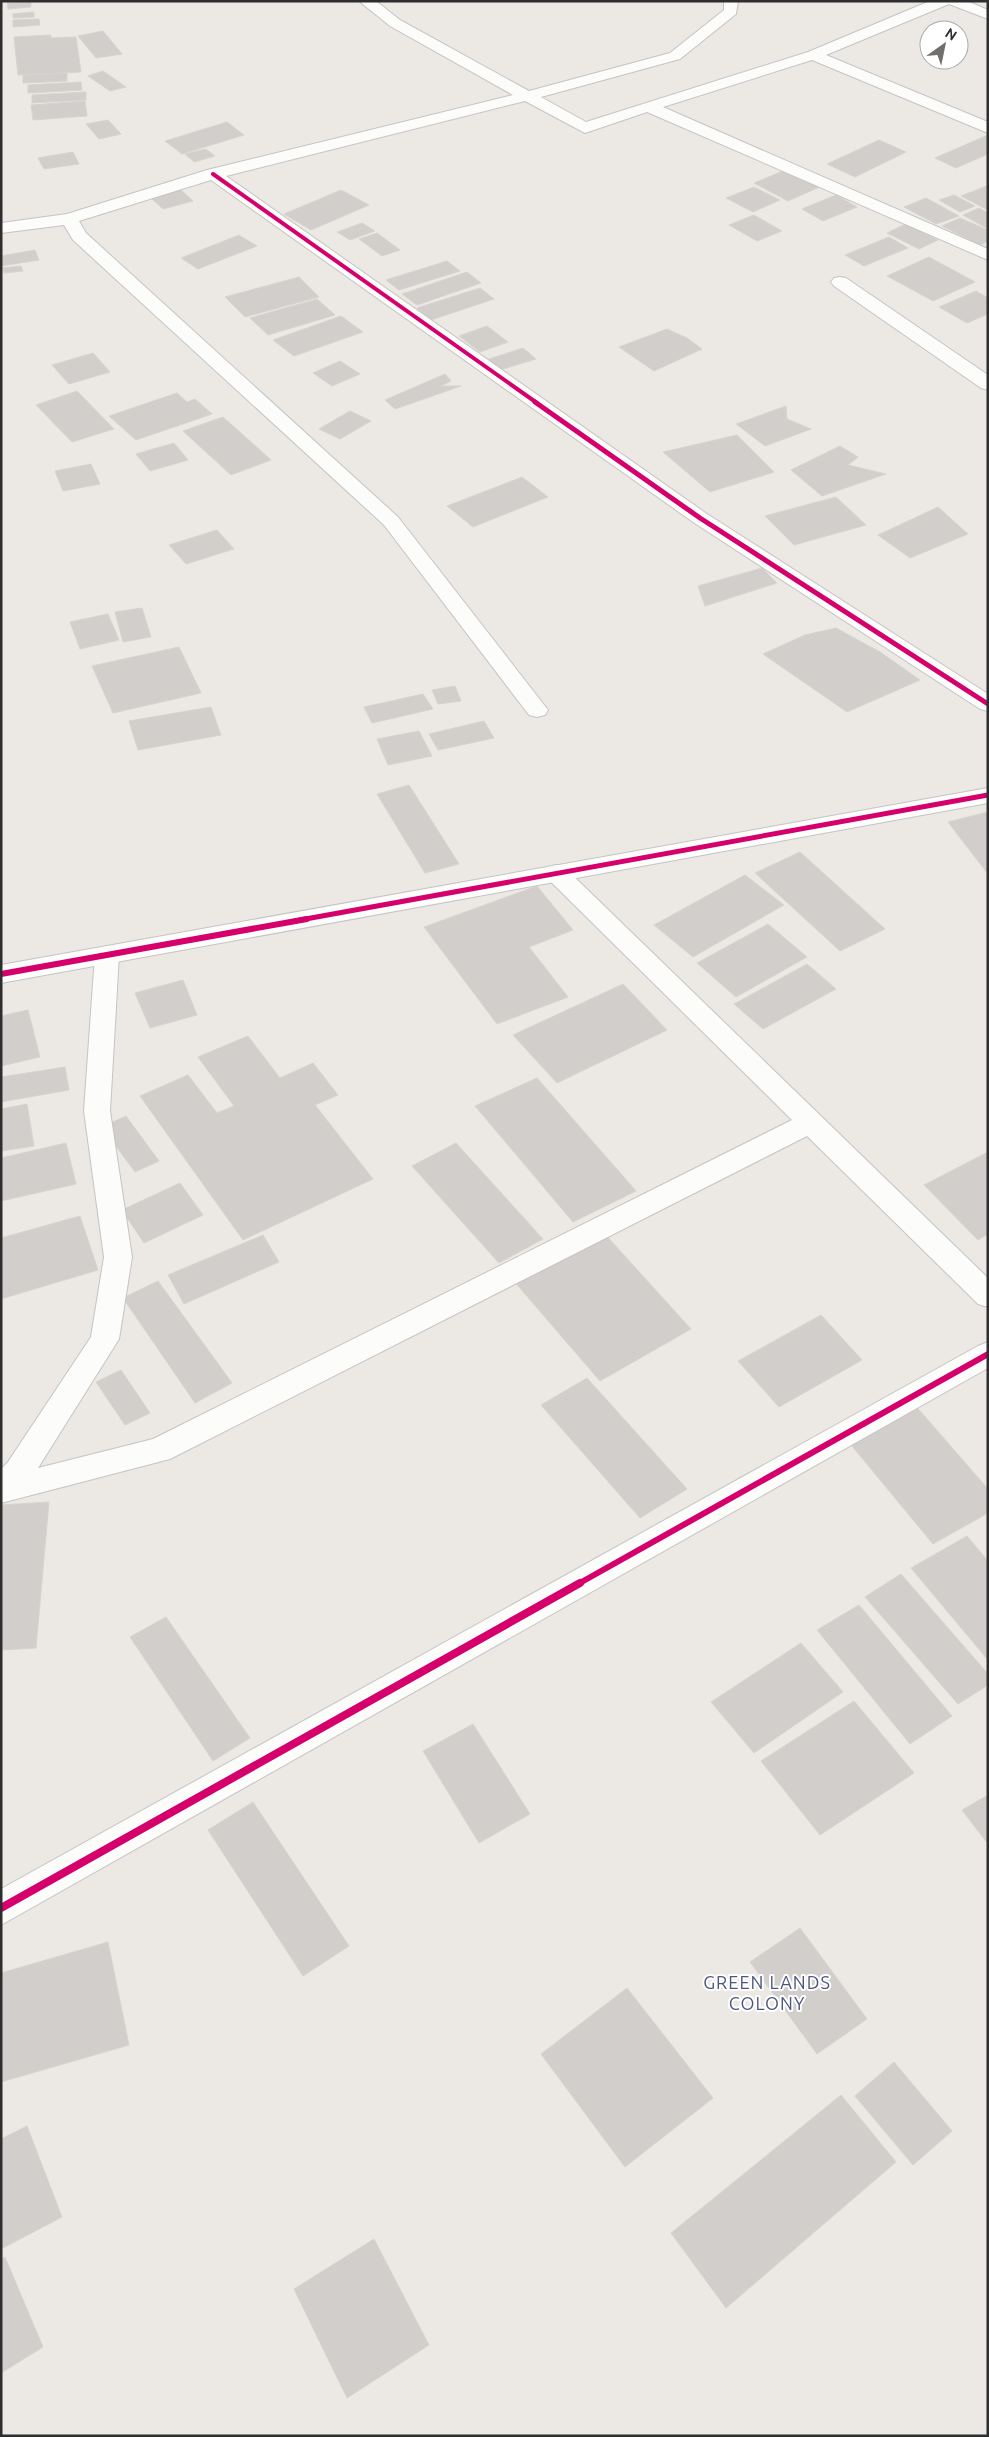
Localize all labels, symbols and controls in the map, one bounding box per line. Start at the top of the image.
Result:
north arrow [919,20,969,70]
text: N [942,25,960,44]
district label: GREEN LANDS COLONY [703,1972,831,2013]

